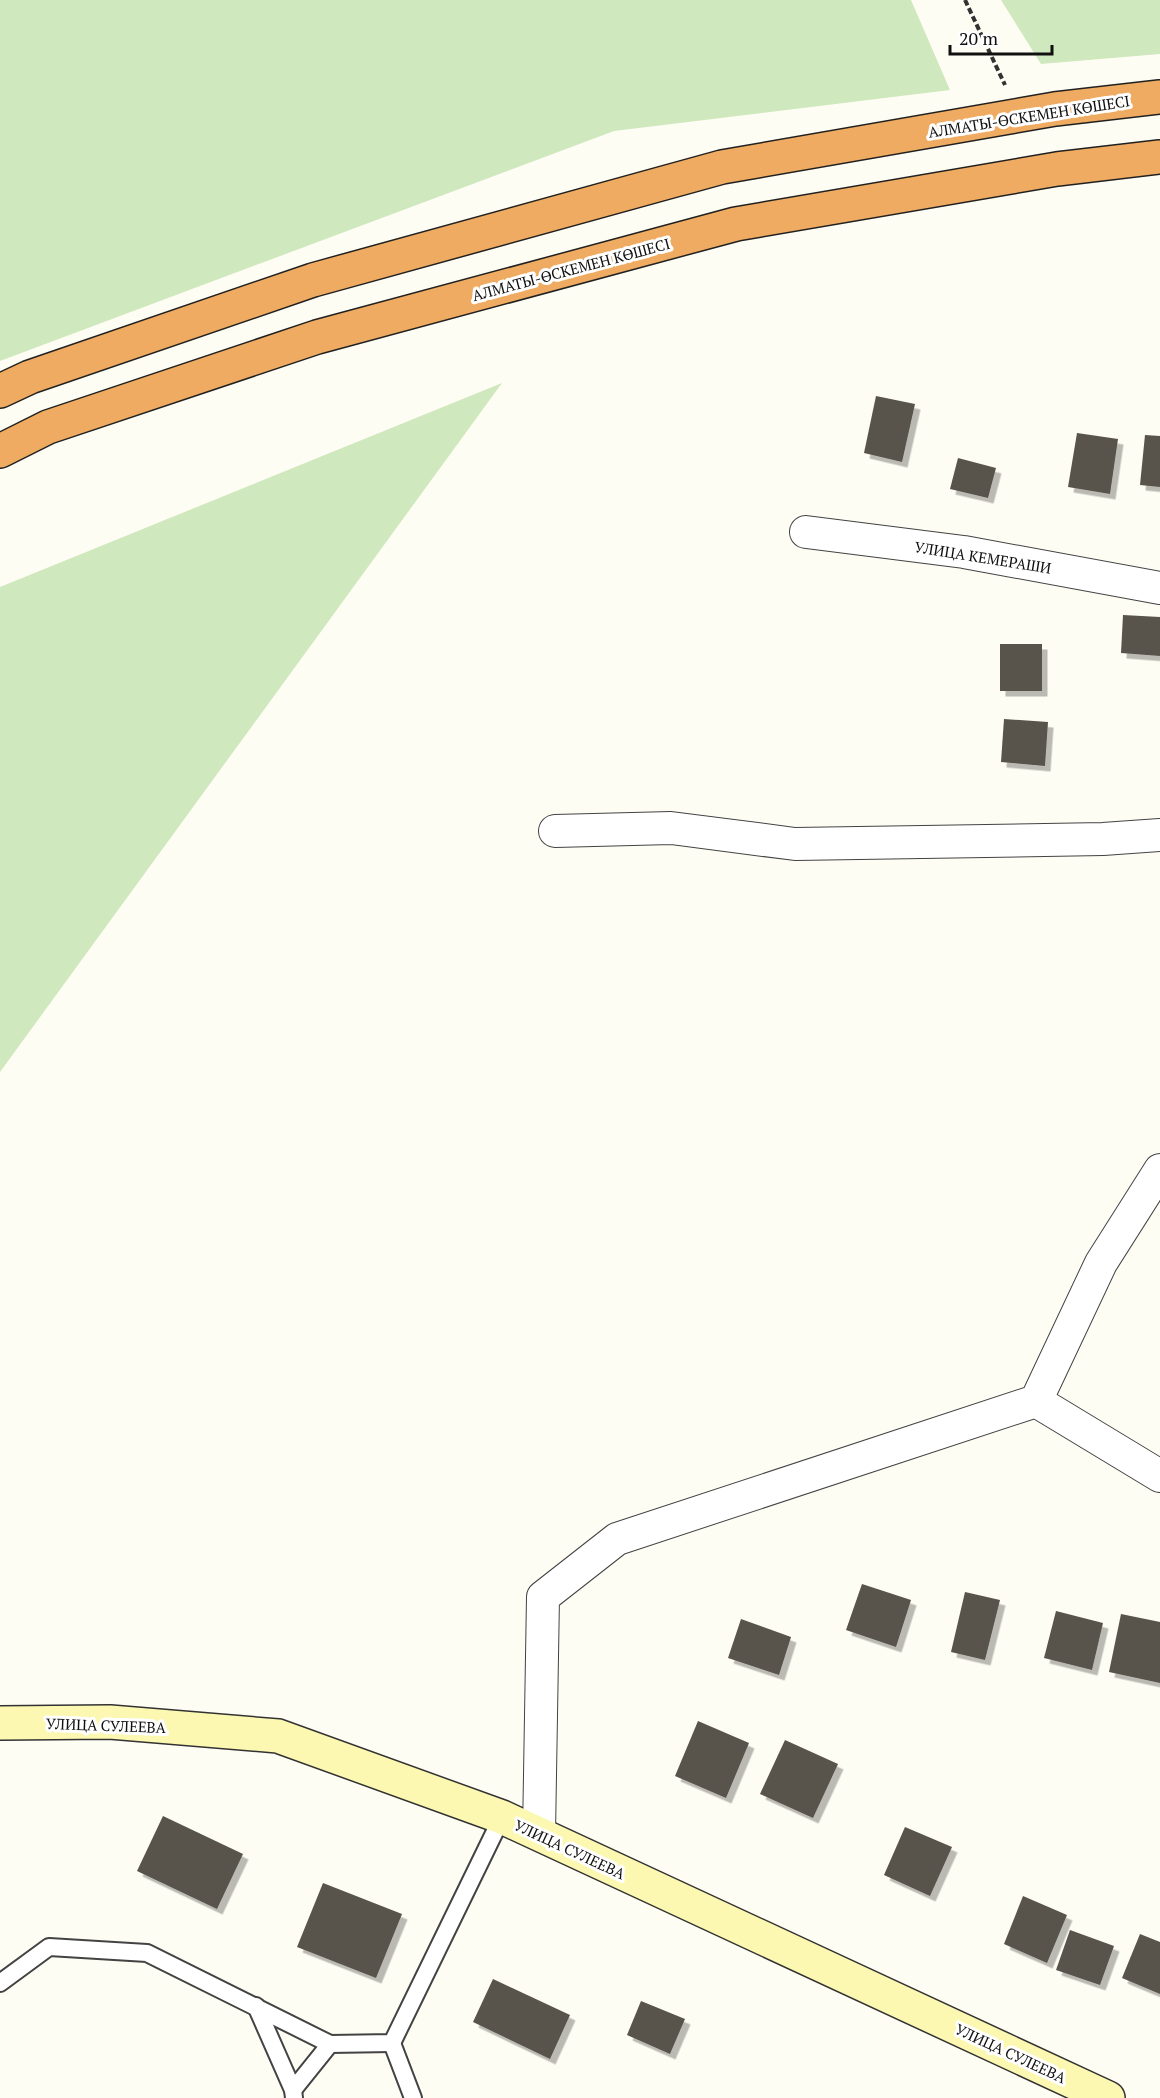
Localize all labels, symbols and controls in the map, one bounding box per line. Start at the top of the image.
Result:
scale bar [950,18,1052,56]
text: 20 m [959,26,999,50]
street label: АЛМАТЫ-ӨСКЕМЕН КӨШЕСІ [927,90,1131,142]
street label: АЛМАТЫ-ӨСКЕМЕН КӨШЕСІ [470,233,672,305]
street label: УЛИЦА КЕМЕРАШИ [913,536,1053,578]
street label: УЛИЦА СУЛЕЕВА [46,1713,167,1737]
street label: УЛИЦА СУЛЕЕВА [511,1815,629,1884]
street label: УЛИЦА СУЛЕЕВА [952,2019,1070,2088]

